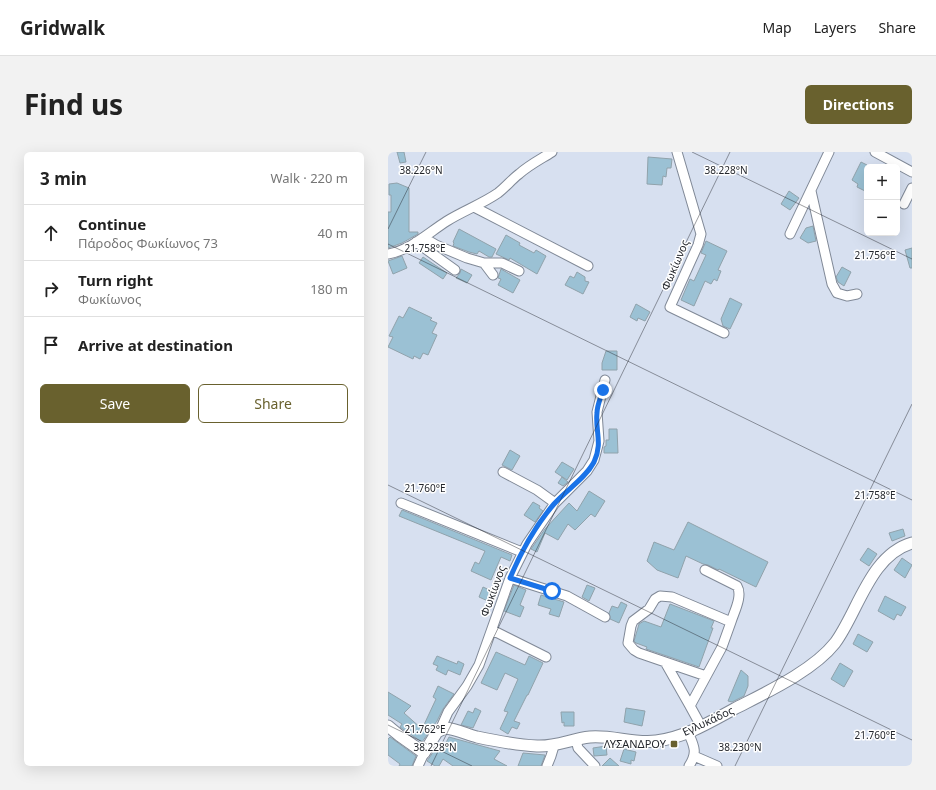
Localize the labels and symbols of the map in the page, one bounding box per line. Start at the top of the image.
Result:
text: 38.226°N [399,163,443,177]
text: 38.228°N [704,163,748,177]
street label: Φωκίωνος [657,237,692,292]
text: 21.758°E [404,241,446,255]
text: 21.756°E [854,248,896,262]
route end [594,381,612,399]
text: 21.760°E [404,481,446,495]
text: 21.758°E [854,488,896,502]
street label: Φωκίωνος [476,563,509,619]
route start [543,582,561,600]
street label: Εγλυκάδος [680,702,736,739]
text: 21.762°E [404,722,446,736]
text: 21.760°E [854,728,896,742]
place label: ΛΥΣΑΝΔΡΟΥ [604,736,667,751]
marker: ΛΥΣΑΝΔΡΟΥ [669,739,679,749]
text: 38.228°N [413,740,457,754]
text: 38.230°N [718,740,762,754]

